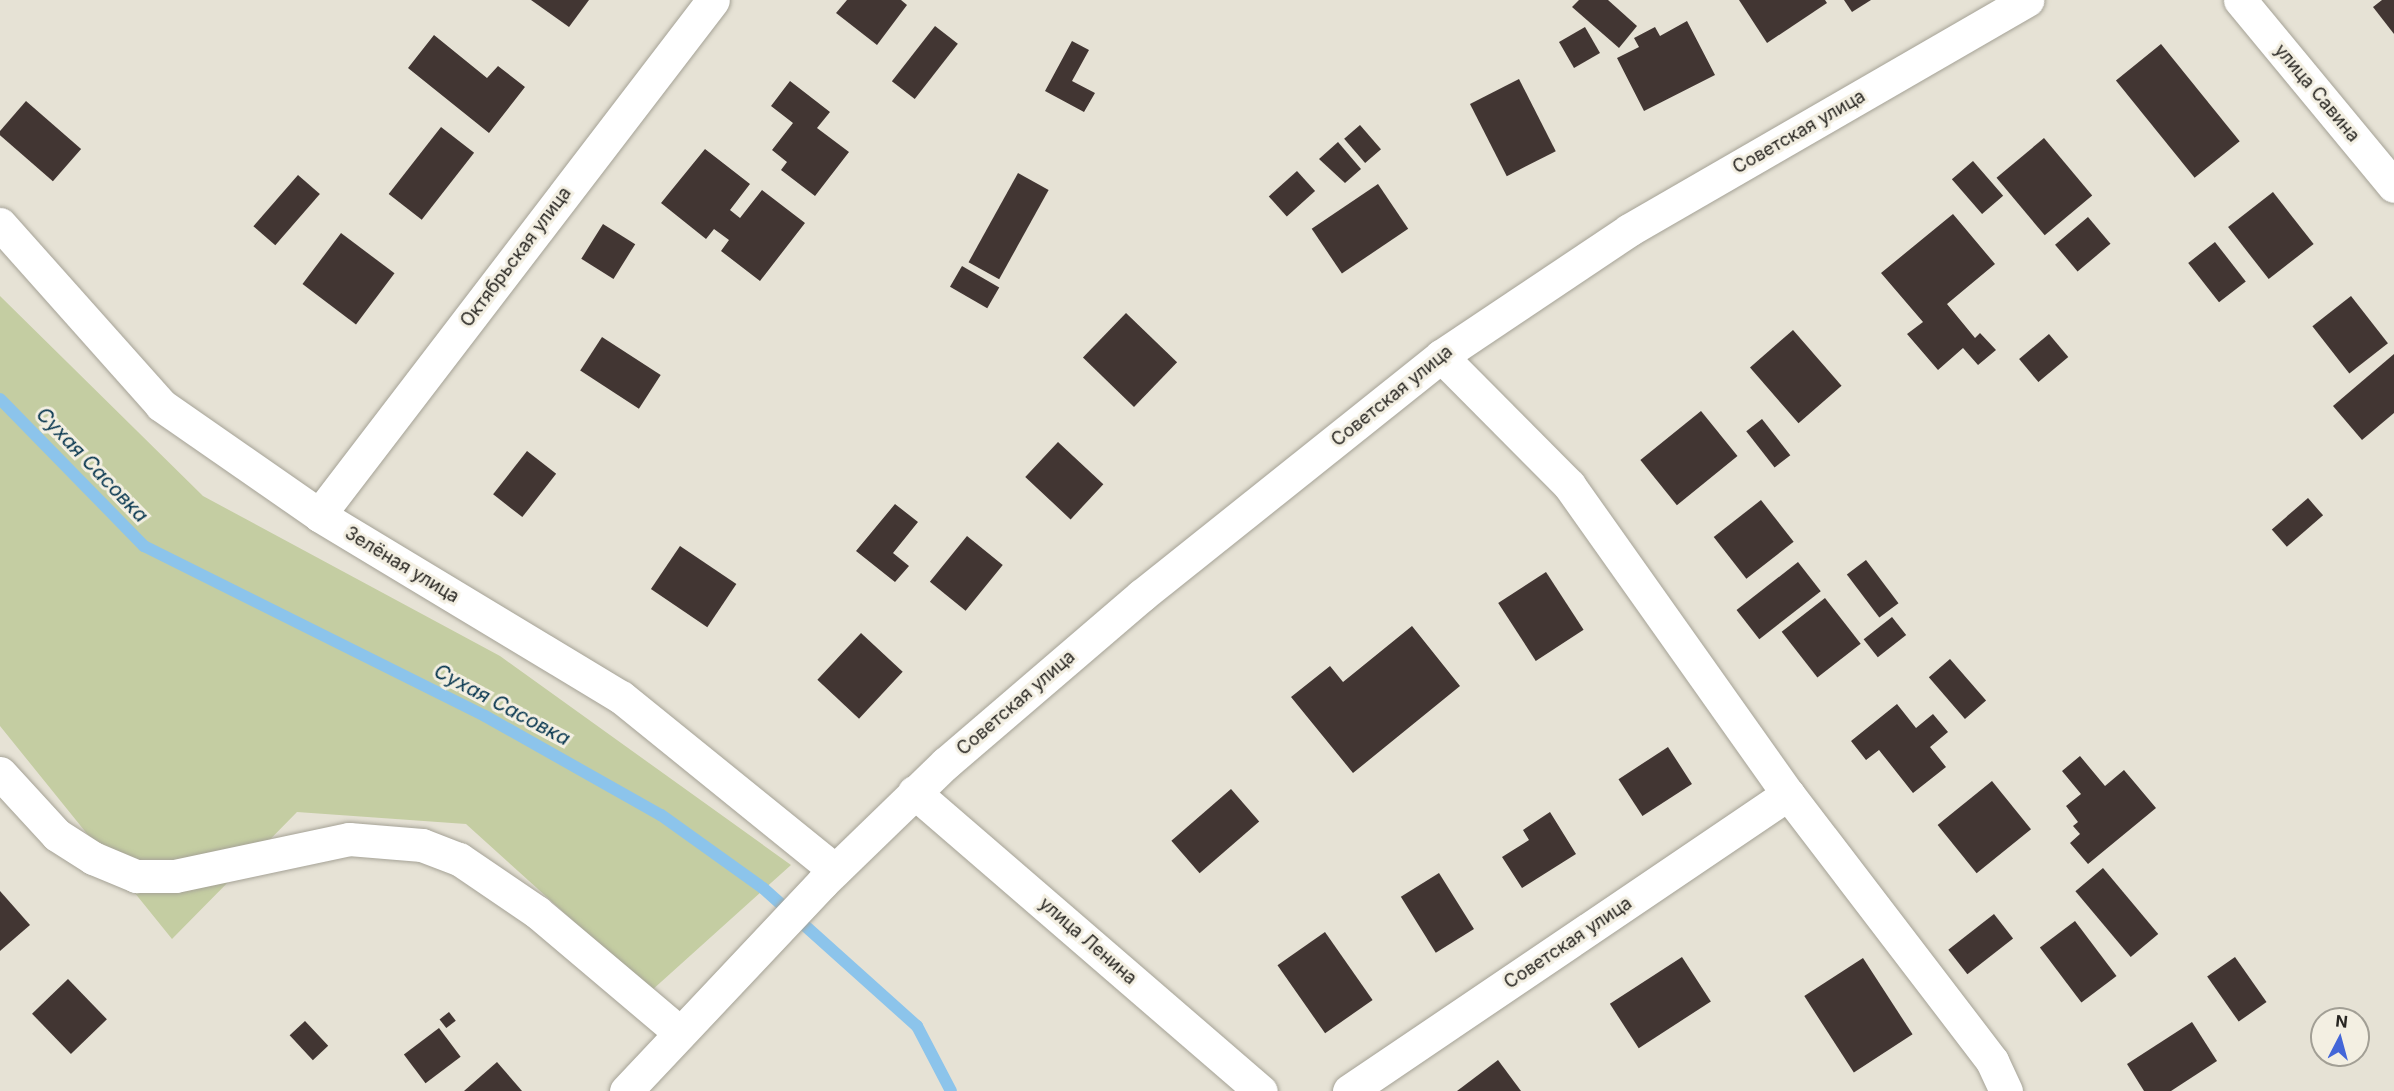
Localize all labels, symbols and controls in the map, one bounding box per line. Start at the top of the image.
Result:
street label: улица Савина [2270,40,2364,146]
street label: Советская улица [1729,85,1869,179]
street label: Октябрьская улица [456,183,576,331]
street label: Советская улица [1327,341,1457,451]
water label: Сухая Сасовка [31,403,153,527]
street label: Зелёная улица [341,522,463,608]
street label: Советская улица [953,646,1079,760]
water label: Сухая Сасовка [430,659,574,751]
street label: Советская улица [1500,892,1636,994]
street label: улица Ленина [1035,893,1141,989]
north arrow [2310,1007,2370,1067]
text: N [2335,1011,2349,1032]

